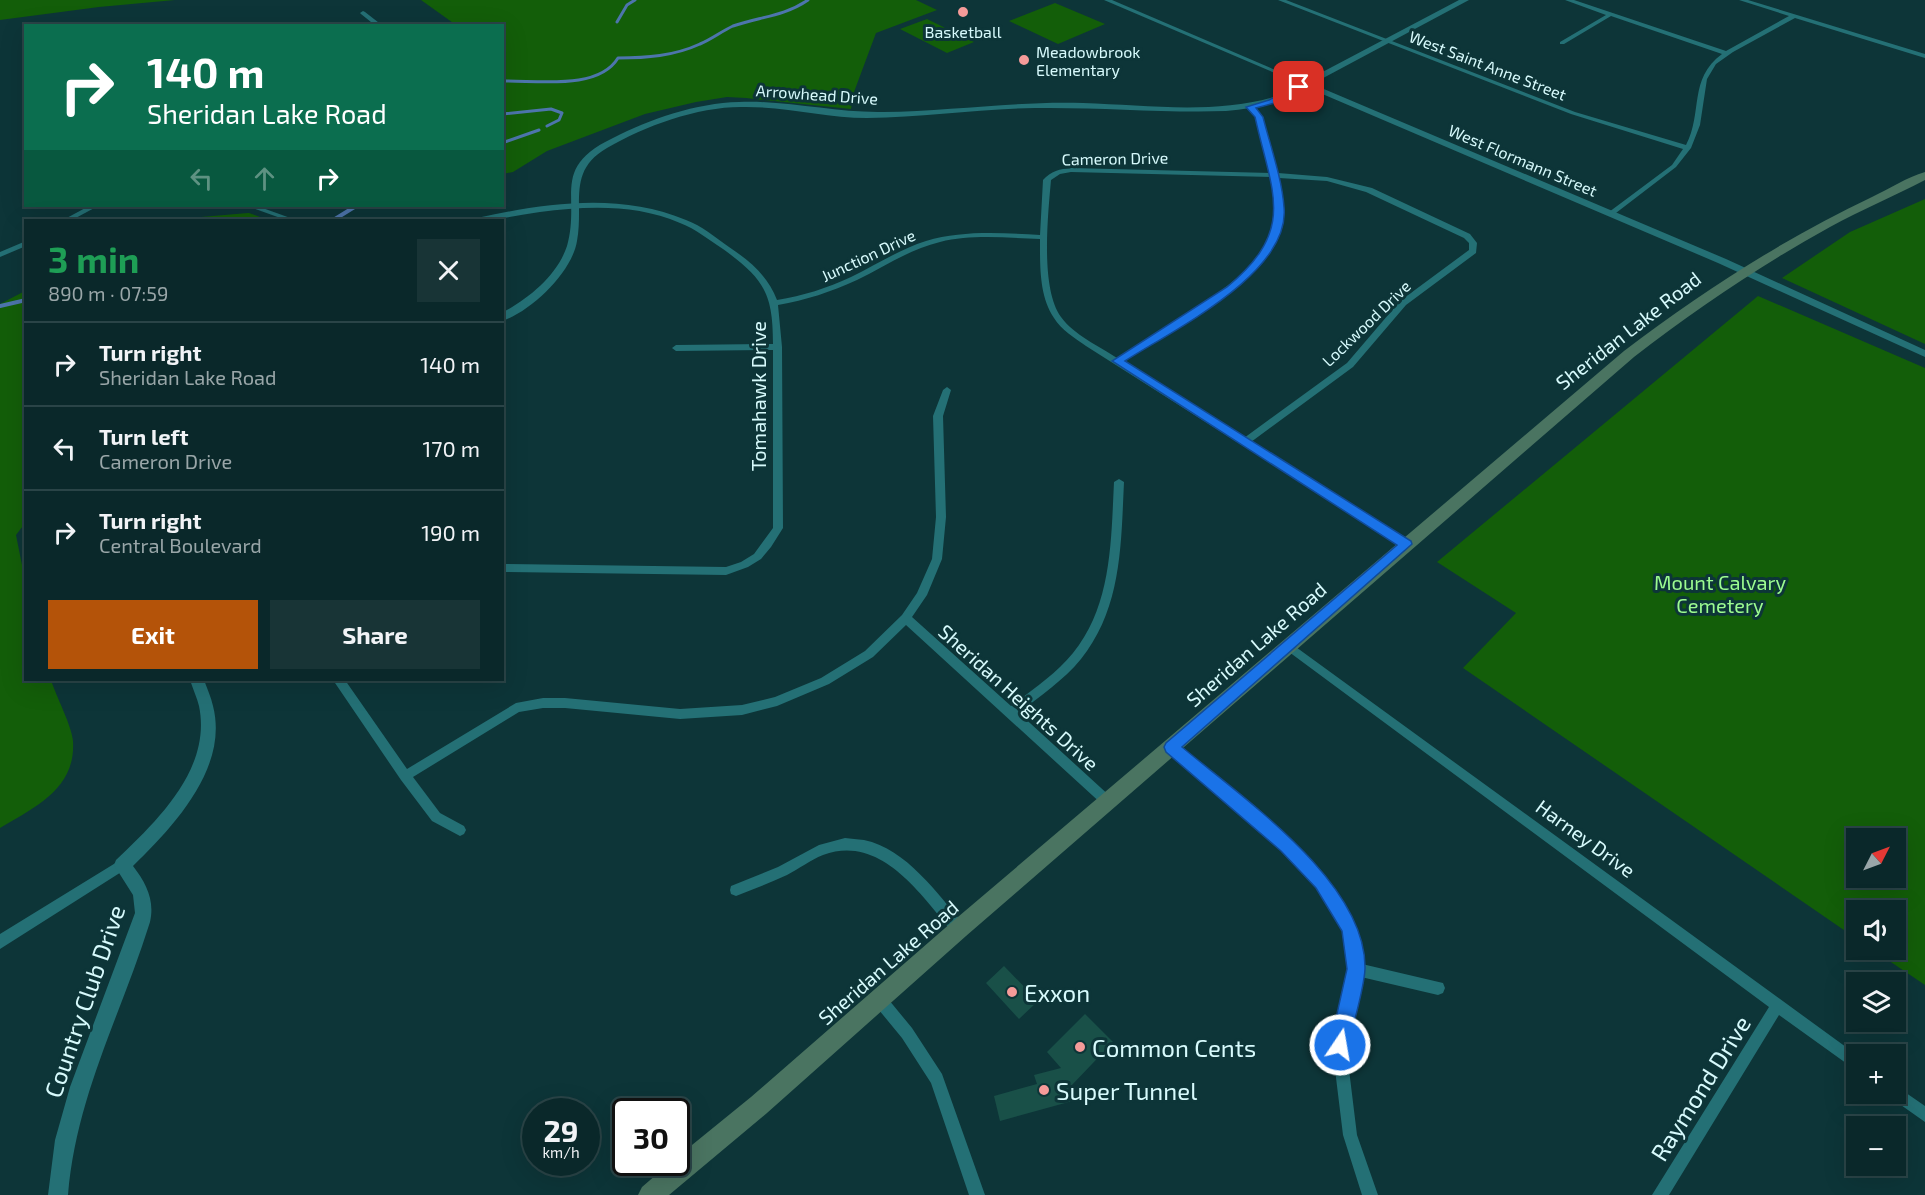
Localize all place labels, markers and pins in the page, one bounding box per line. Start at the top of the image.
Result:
marker: Basketball [956,5,970,19]
place label: Basketball [925,22,1002,41]
place label: Meadowbrook Elementary [1036,42,1140,79]
marker: Meadowbrook Elementary [1017,53,1031,67]
pin [1273,61,1324,112]
place label: Exxon [1024,978,1090,1007]
marker: Exxon [1005,985,1019,999]
place label: Common Cents [1092,1033,1256,1062]
marker: Common Cents [1073,1040,1087,1054]
place label: Super Tunnel [1056,1076,1197,1105]
marker: Super Tunnel [1037,1083,1051,1097]

